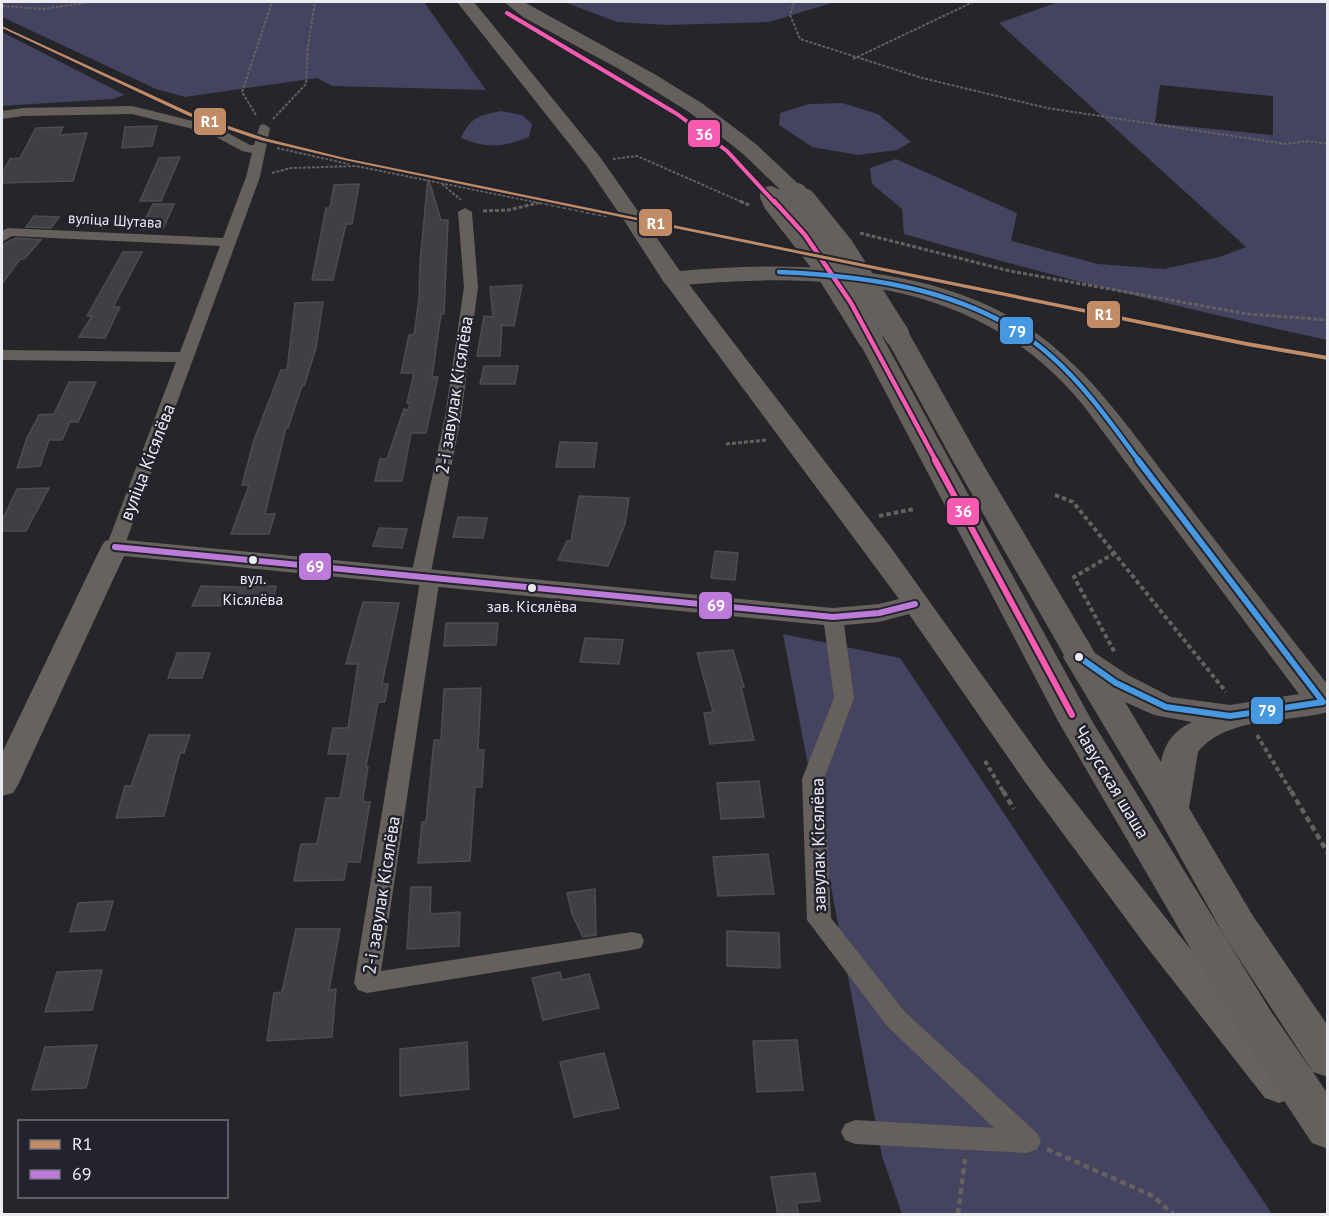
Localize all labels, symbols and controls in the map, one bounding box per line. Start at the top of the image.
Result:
line badge: R1 [193,107,227,136]
text: R1 [201,111,219,131]
line badge: 36 [687,119,721,148]
text: 36 [695,124,713,144]
street label: вуліца Шутава [68,208,162,232]
line badge: R1 [638,208,673,237]
text: R1 [647,213,665,233]
line badge: R1 [1086,300,1121,329]
text: R1 [1095,304,1113,324]
street label: 2-і завулак Кісялёва [430,314,478,476]
line badge: 79 [999,316,1034,345]
text: 79 [1008,321,1026,341]
street label: вуліца Кісялёва [114,400,180,524]
line badge: 36 [946,497,980,526]
text: 36 [954,501,972,521]
line badge: 69 [298,552,332,581]
marker: вул. Кісялёва [247,554,259,566]
text: 69 [306,556,324,576]
place label: вул. Кісялёва [223,568,283,609]
marker: зав. Кісялёва [526,582,538,594]
line badge: 69 [698,591,733,620]
text: 69 [707,595,725,615]
place label: зав. Кісялёва [487,596,577,616]
unlabelled marker [1073,651,1085,663]
line badge: 79 [1250,696,1284,725]
text: 79 [1258,700,1276,720]
street label: Чавусская шаша [1069,721,1155,843]
street label: завулак Кісялёва [805,778,831,912]
street label: 2-і завулак Кісялёва [357,814,405,976]
legend [18,1120,228,1198]
text: R1 [72,1132,93,1155]
text: 69 [72,1162,92,1185]

